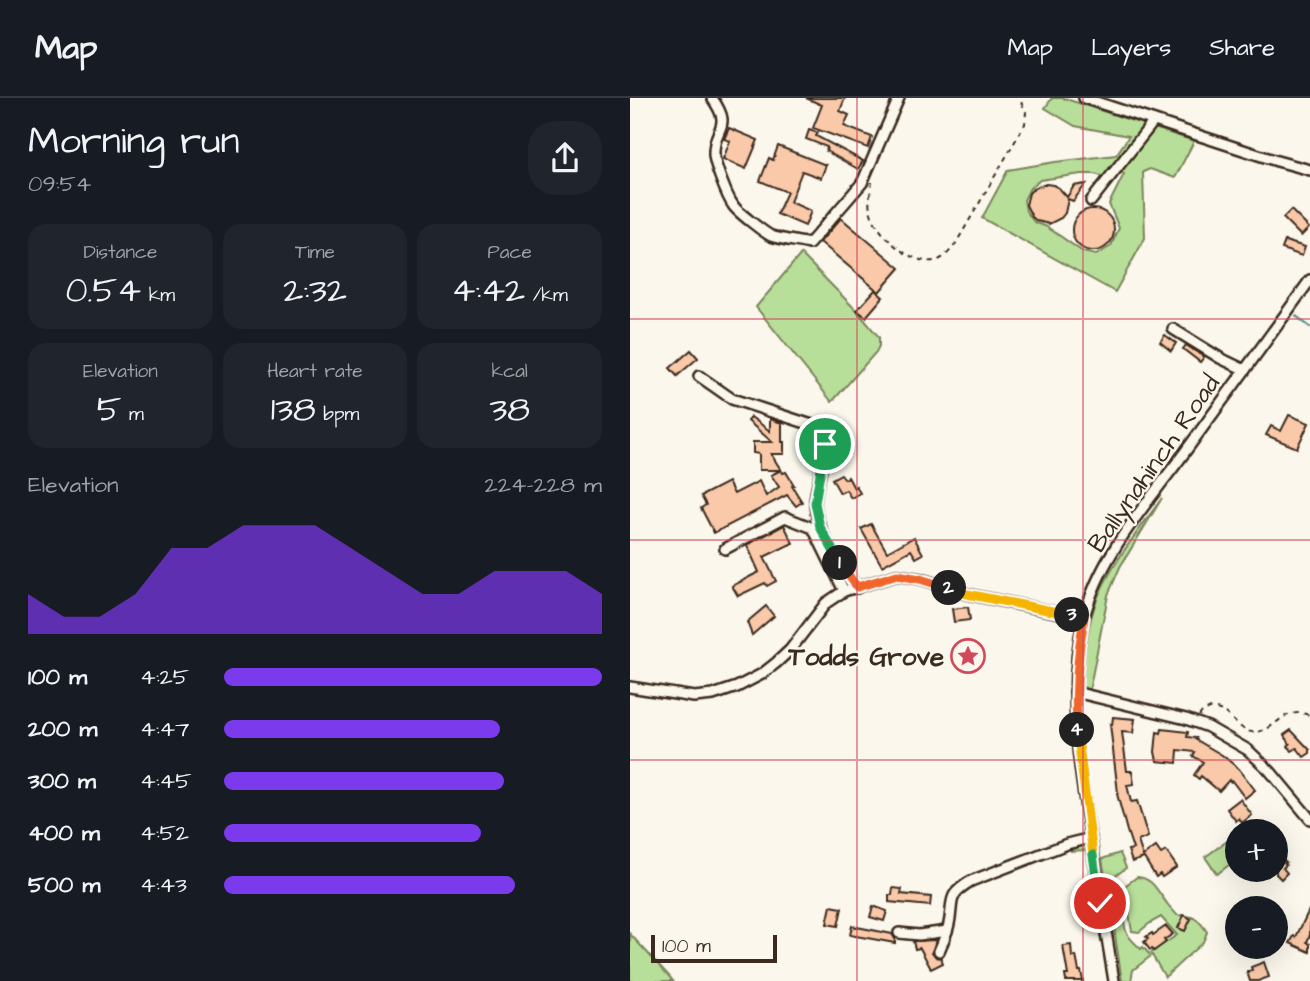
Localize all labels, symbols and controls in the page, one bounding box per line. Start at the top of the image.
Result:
text: Map [35,25,97,71]
text: Map [1008,31,1053,65]
text: Layers [1091,31,1171,65]
text: Share [1209,31,1275,65]
text: Morning run [28,116,240,168]
button: share [528,121,602,195]
text: 09:54 [28,168,91,200]
text: Distance [83,239,157,266]
text: Time [295,239,335,266]
text: Pace [488,239,532,266]
text: 0.54 [65,266,141,315]
text: 2:32 [283,266,347,315]
text: 4:42 [452,266,525,315]
text: km [141,282,175,309]
text: /km [525,282,568,309]
text: Elevation [83,358,158,385]
text: Heart rate [267,358,363,385]
text: kcal [491,358,528,385]
street label: Ballynahinch Road [1079,367,1230,561]
text: 5 [97,385,122,434]
text: 138 [271,385,316,434]
text: 38 [489,385,530,434]
text: m [122,401,144,428]
text: bpm [316,401,359,428]
pin [795,414,855,474]
icon: arrive [806,425,844,463]
text: Elevation [28,469,119,501]
text: 224–228 m [485,469,602,501]
pin: 1 [822,546,858,580]
text: 1 [838,549,841,576]
pin: 2 [932,570,966,606]
text: 2 [943,574,954,601]
pin: 3 [1054,598,1090,632]
text: 3 [1067,601,1076,628]
place icon: Todds Grove [949,637,987,675]
place label: Todds Grove [788,639,944,675]
text: 100 m [28,661,87,693]
text: 4:25 [140,661,189,693]
pin: 4 [1060,712,1094,748]
text: 200 m [28,713,97,745]
text: 4:47 [140,713,189,745]
text: 4 [1070,716,1083,743]
text: 300 m [28,765,96,797]
text: 4:45 [140,765,191,797]
text: 400 m [28,817,100,849]
text: 4:52 [140,817,189,849]
map controls [1225,819,1288,959]
button: + [1225,819,1288,882]
text: 500 m [28,869,100,901]
text: 4:43 [140,869,187,901]
pin [1070,873,1130,933]
icon: check [1081,884,1119,922]
button: − [1225,896,1288,959]
scale bar [651,932,777,964]
text: 100 m [662,933,711,960]

